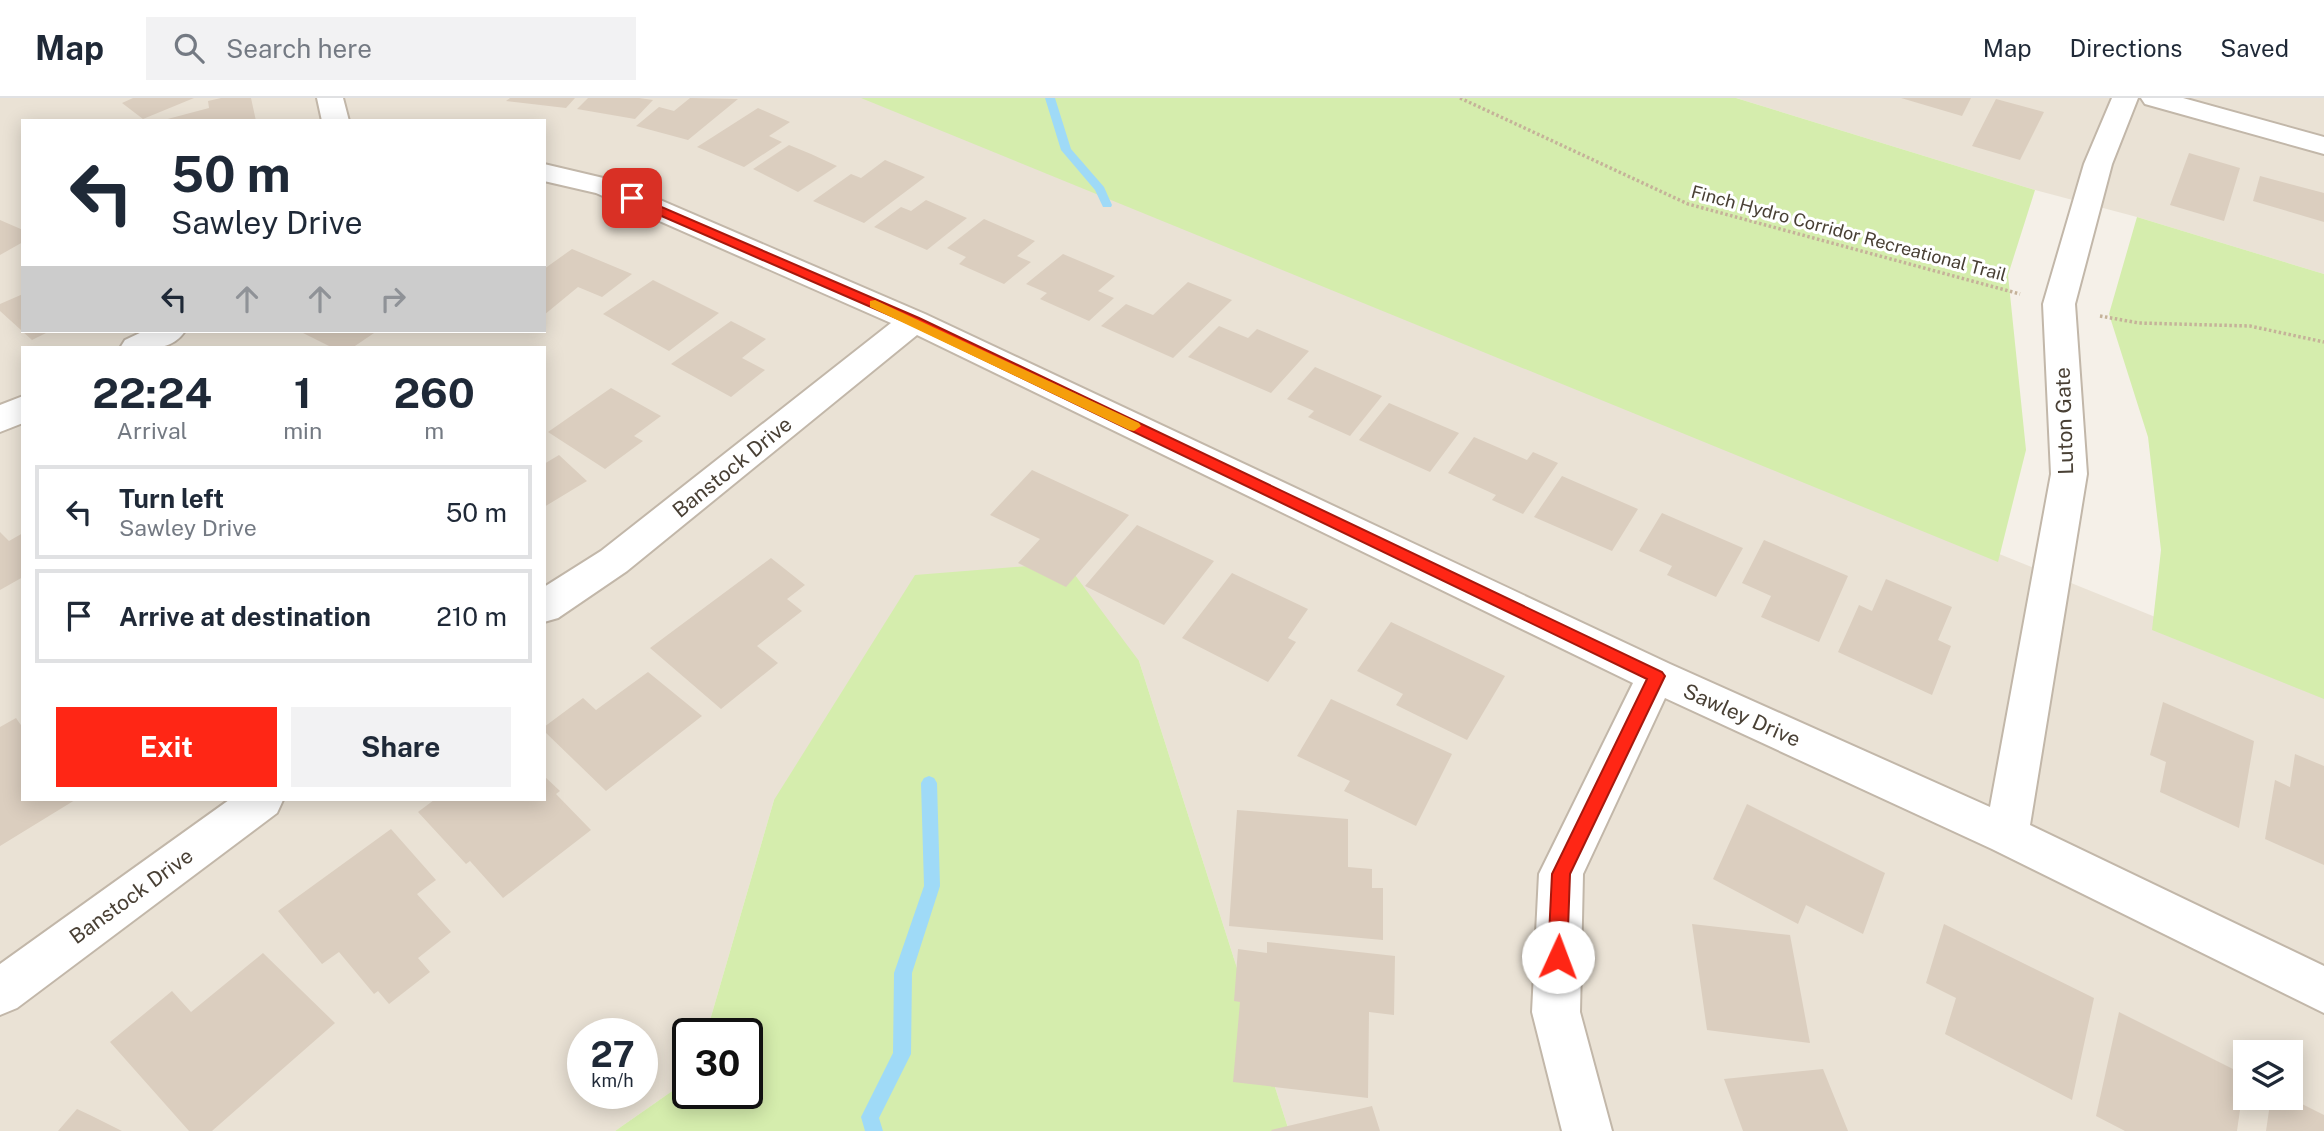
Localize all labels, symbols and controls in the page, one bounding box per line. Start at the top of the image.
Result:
search box [146,17,636,80]
text: Map [35,29,104,67]
icon: search [170,29,208,67]
text: Search here [226,33,372,64]
text: Map [1983,34,2032,62]
text: Directions [2070,34,2182,62]
text: Saved [2220,34,2289,62]
text: 50 m [171,145,291,203]
icon: left [56,147,147,238]
pin [602,168,662,228]
icon: arrive [613,179,651,217]
street label: Finch Hydro Corridor Recreational Trail [1689,181,2009,285]
text: Sawley Drive [171,204,363,241]
icon: left [155,280,193,318]
icon: ahead [228,280,266,318]
icon: ahead [301,280,339,318]
icon: right [374,280,412,318]
street label: Luton Gate [2050,367,2078,475]
text: 22:24 [92,368,212,417]
text: 1 [294,368,312,417]
text: 260 [393,368,475,417]
street label: Banstock Drive [667,411,797,523]
text: Arrival [117,417,188,444]
text: min [283,417,322,444]
text: m [424,417,444,444]
text: Turn left [119,483,224,514]
icon: left [60,493,98,531]
text: 50 m [446,497,507,528]
text: Sawley Drive [119,514,257,541]
icon: arrive [60,597,98,635]
text: Arrive at destination [119,601,371,632]
text: 210 m [436,601,507,632]
street label: Sawley Drive [1679,678,1805,752]
button: Exit [56,707,277,787]
button: Share [291,707,511,787]
street label: Banstock Drive [64,843,198,949]
position arrow [1521,920,1595,994]
speed limit sign: 30 [672,1018,763,1109]
text: 27 [590,1034,635,1075]
map controls [2233,1040,2303,1110]
button: layers [2233,1040,2303,1110]
text: km/h [591,1070,634,1091]

